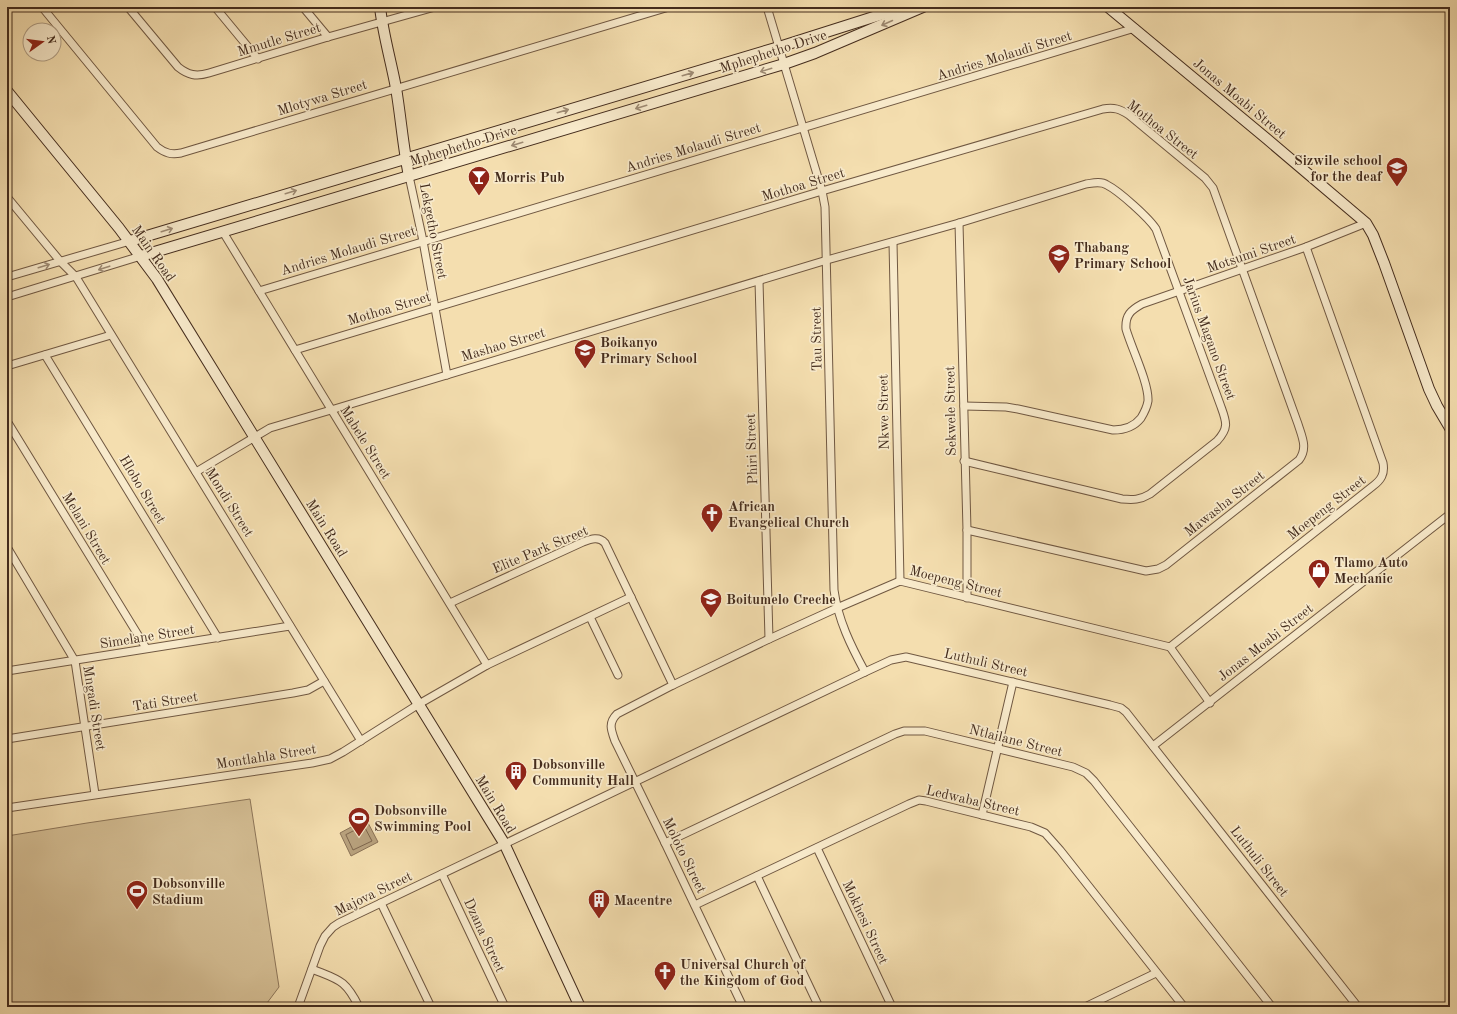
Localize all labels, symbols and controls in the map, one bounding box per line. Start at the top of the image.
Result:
one-way arrow [881,19,893,27]
street label: Mmutle Street [236,21,323,59]
north arrow [22,22,62,62]
street label: Mphephetho Drive [718,28,828,76]
street label: Andries Molaudi Street [935,29,1074,83]
text: N [44,35,57,46]
street label: Jonas Moabi Street [1190,56,1289,142]
one-way arrow [760,67,773,74]
one-way arrow [681,70,694,77]
street label: Mlotywa Street [276,78,369,118]
street label: Mothoa Street [1124,98,1201,162]
one-way arrow [635,104,648,111]
one-way arrow [557,107,570,114]
street label: Andries Molaudi Street [624,121,763,175]
street label: Mphephetho Drive [408,123,519,169]
one-way arrow [510,141,523,148]
place label: Sizwile school for the deaf [1294,154,1383,184]
school or university icon: Sizwile school for the deaf [1384,155,1410,188]
bar icon: Morris Pub [466,164,492,197]
street label: Mothoa Street [760,166,847,204]
place label: Morris Pub [494,171,565,185]
street label: Lekgetho Street [417,182,449,281]
one-way arrow [285,188,298,195]
street label: Main Road [129,223,178,284]
street label: Andries Molaudi Street [279,224,418,278]
one-way arrow [160,226,173,233]
street label: Motsumi Street [1205,232,1298,276]
place label: Thabang Primary School [1074,241,1171,271]
school or university icon: Thabang Primary School [1046,242,1072,275]
one-way arrow [38,261,50,269]
one-way arrow [97,265,110,272]
street label: Jarius Magano Street [1180,275,1238,402]
street label: Mothoa Street [346,290,433,328]
street label: Tau Street [809,306,825,371]
street label: Mashao Street [460,325,547,364]
place label: Boikanyo Primary School [600,336,697,366]
school or university icon: Boikanyo Primary School [572,337,598,370]
street label: Sekwele Street [943,366,959,456]
street label: Nkwe Street [876,374,892,450]
street label: Mabele Street [337,403,393,482]
street label: Phiri Street [744,413,760,485]
street label: Hlobo Street [116,453,168,526]
street label: Mondi Street [202,466,256,540]
street label: Mawasha Street [1182,468,1267,539]
street label: Moepeng Street [1285,473,1368,543]
street label: Melani Street [59,490,113,567]
street label: Main Road [303,497,349,560]
place label: African Evangelical Church [728,500,850,530]
church icon: African Evangelical Church [699,501,725,534]
street label: Elite Park Street [491,523,590,576]
place label: Tlamo Auto Mechanic [1334,556,1408,586]
shop icon: Tlamo Auto Mechanic [1306,557,1332,590]
street label: Moepeng Street [908,564,1004,600]
school or university icon: Boitumelo Creche [698,586,724,619]
place label: Boitumelo Creche [726,593,836,607]
street label: Jonas Moabi Street [1215,601,1316,684]
street label: Simelane Street [99,623,196,651]
street label: Luthuli Street [943,647,1029,679]
street label: Mngadi Street [80,665,108,752]
street label: Tati Street [132,690,199,714]
street label: Ntlailane Street [968,723,1064,759]
street label: Montlahla Street [215,742,317,772]
place label: Dobsonville Community Hall [532,758,634,788]
building icon: Dobsonville Community Hall [503,759,529,792]
street label: Main Road [472,773,518,836]
street label: Ledwaba Street [925,783,1021,819]
place label: Dobsonville Swimming Pool [374,804,471,834]
sports icon: Dobsonville Swimming Pool [346,805,372,838]
street label: Moloto Street [660,815,708,896]
street label: Luthuli Street [1227,824,1291,900]
street label: Majova Street [332,869,415,919]
place label: Dobsonville Stadium [152,877,225,907]
sports icon: Dobsonville Stadium [124,878,150,911]
street label: Mokhesi Street [840,878,891,967]
building icon: Macentre [586,887,612,920]
place label: Macentre [614,894,672,908]
street label: Dzana Street [461,896,507,974]
place label: Universal Church of the Kingdom of God [680,958,806,988]
church icon: Universal Church of the Kingdom of God [652,959,678,992]

